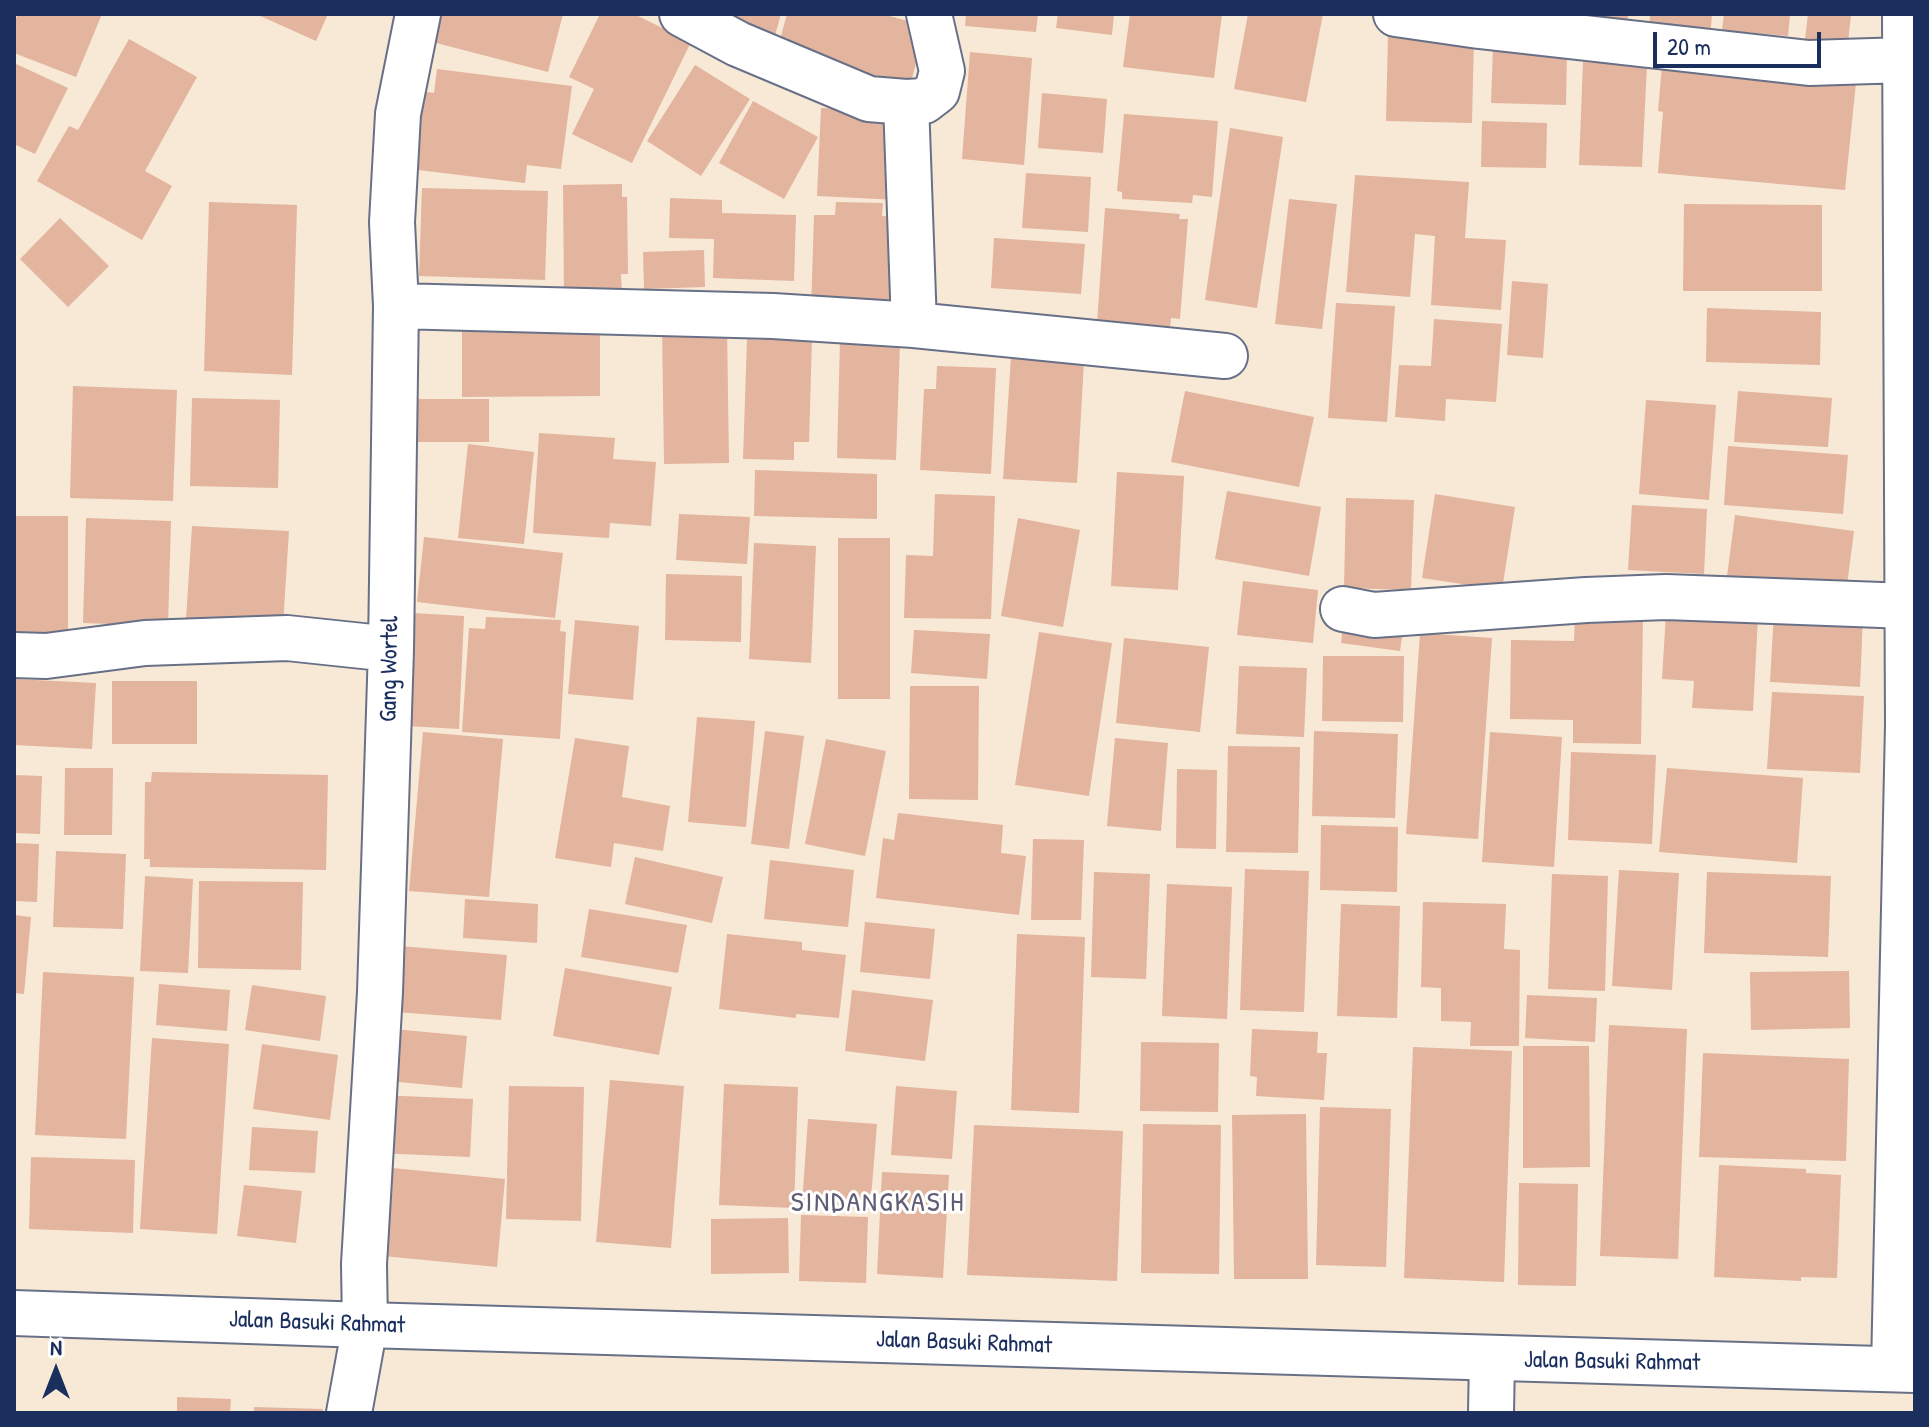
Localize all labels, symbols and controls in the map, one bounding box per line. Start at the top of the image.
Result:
scale bar [1657,16,1825,66]
text: 20 m [1667,30,1711,62]
street label: Gang Wortel [375,616,405,722]
district label: SINDANGKASIH [791,1187,965,1221]
street label: Jalan Basuki Rahmat [229,1306,405,1340]
street label: Jalan Basuki Rahmat [876,1326,1052,1360]
north arrow [16,1331,96,1411]
text: N [50,1332,62,1362]
street label: Jalan Basuki Rahmat [1524,1346,1700,1378]

